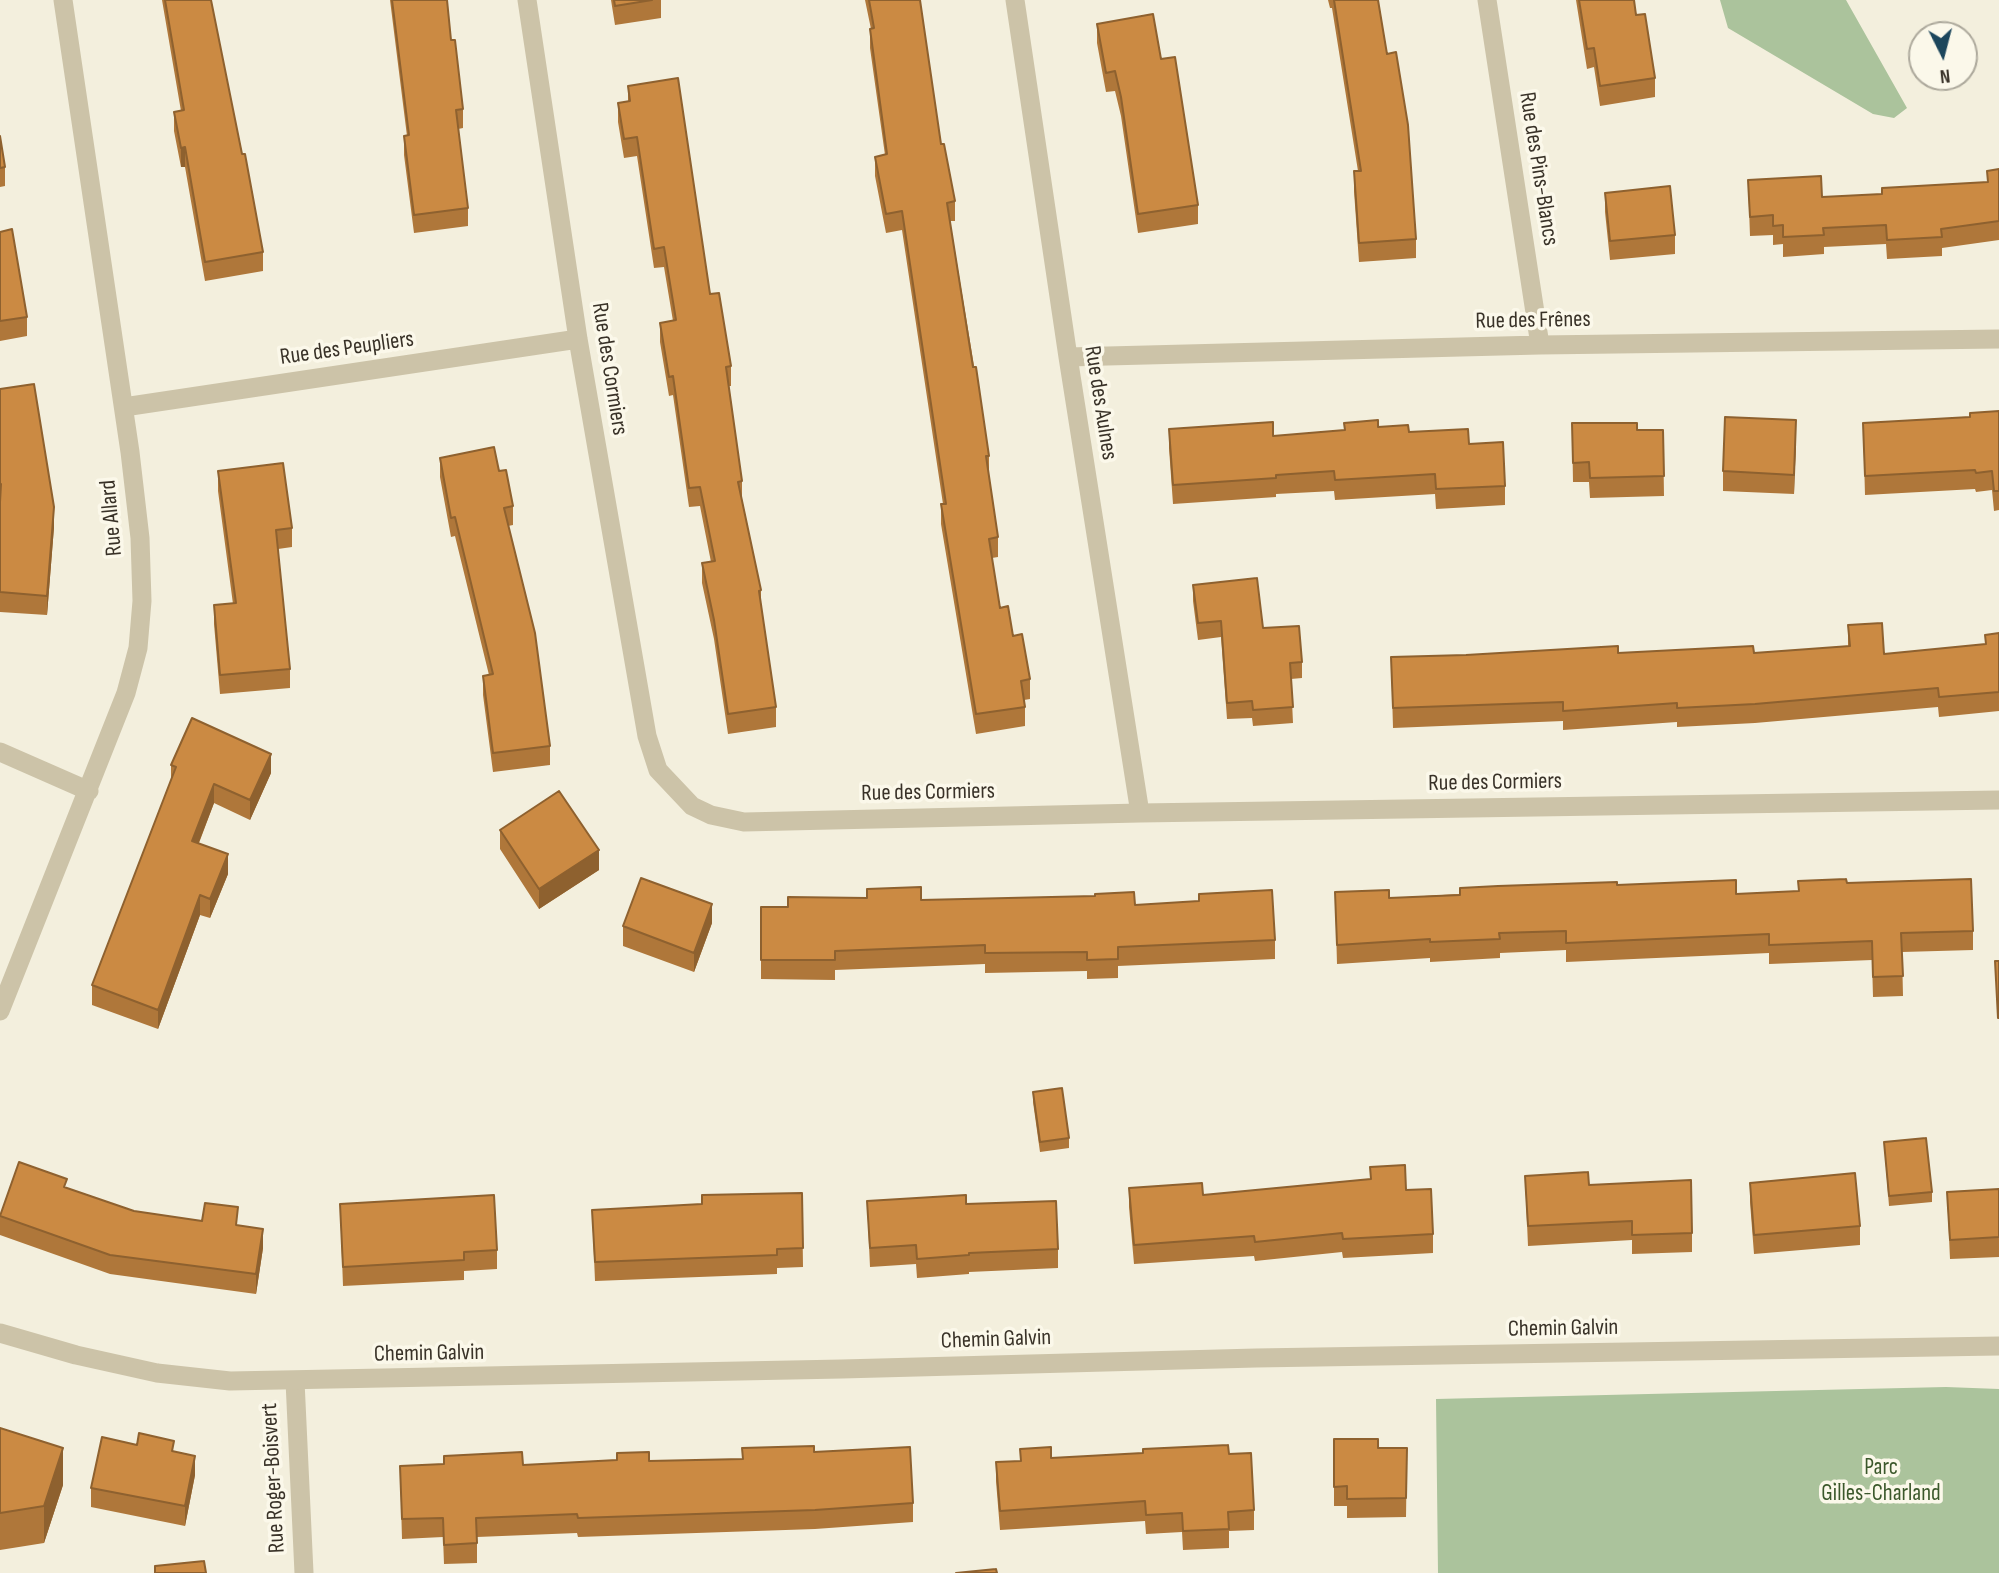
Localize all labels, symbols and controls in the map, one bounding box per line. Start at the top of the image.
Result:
north arrow [1908,21,1978,91]
text: N [1939,63,1951,87]
street label: Rue des Pins-Blancs [1512,90,1564,248]
street label: Rue des Cormiers [585,301,633,437]
street label: Rue des Frênes [1475,306,1591,336]
street label: Rue des Peupliers [278,326,416,372]
street label: Rue des Aulnes [1077,344,1123,462]
street label: Rue Allard [95,479,129,557]
street label: Rue des Cormiers [1428,768,1562,798]
street label: Rue des Cormiers [861,778,995,808]
street label: Chemin Galvin [1508,1314,1618,1344]
street label: Chemin Galvin [940,1324,1052,1356]
street label: Chemin Galvin [374,1339,484,1369]
street label: Rue Roger-Boisvert [256,1402,292,1554]
park label: Parc Gilles-Charland [1821,1454,1941,1508]

